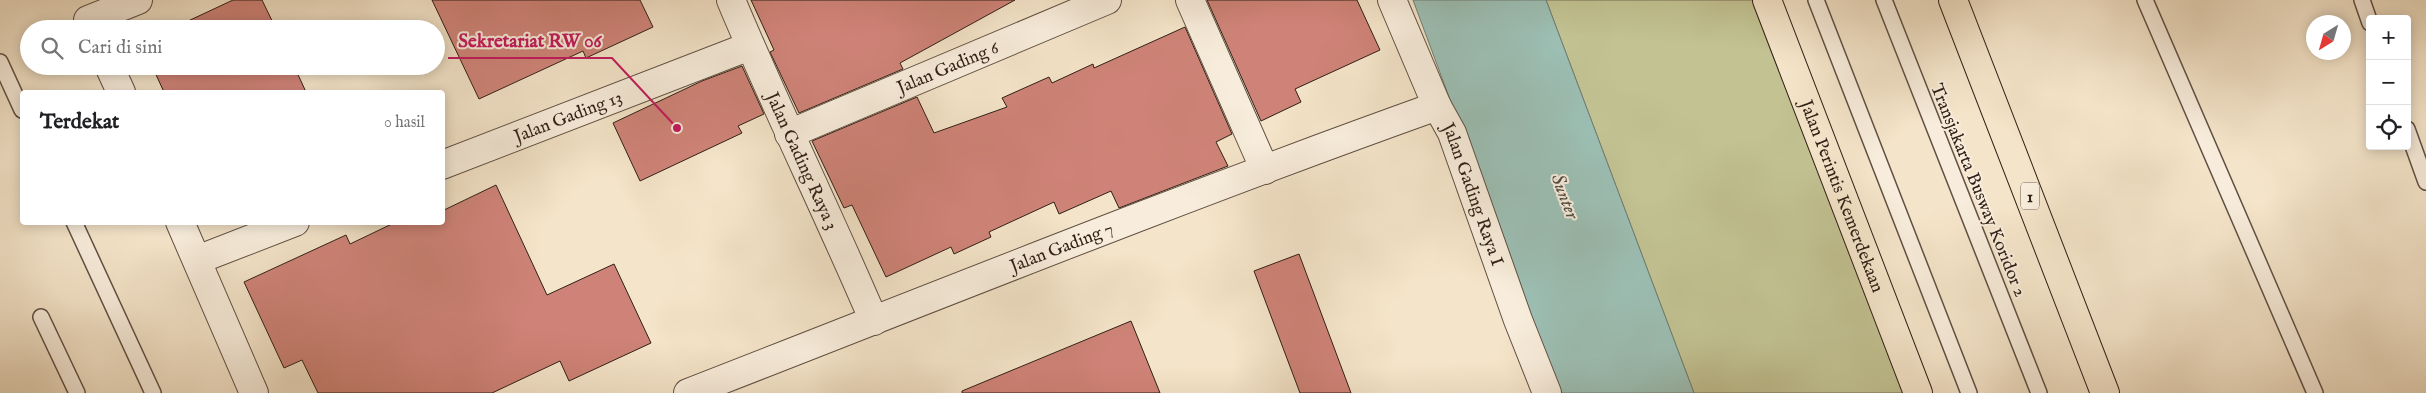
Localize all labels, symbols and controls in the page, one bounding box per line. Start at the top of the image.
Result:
north arrow [2306,15,2351,60]
map controls [2366,15,2411,150]
button: + [2366,15,2411,60]
search box [20,20,445,75]
callout: Sekretariat RW 06 [448,24,612,58]
text: Sekretariat RW 06 [458,30,603,54]
icon: search [38,34,66,62]
text: Cari di sini [78,36,162,60]
street label: Jalan Gading 6 [892,37,1003,101]
button: − [2366,60,2411,105]
street label: Transjakarta Busway Koridor 2 [1924,81,2031,301]
street label: Jalan Gading 13 [509,86,626,150]
street label: Jalan Gading Raya 3 [759,87,842,234]
street label: Jalan Perintis Kemerdekaan [1793,95,1888,296]
button: locate [2366,105,2411,150]
text: Terdekat [40,109,119,136]
text: 0 hasil [384,113,425,133]
street label: Jalan Gading Raya I [1435,118,1508,270]
water label: Sunter [1545,171,1584,224]
road number: 1 [2021,182,2039,210]
street label: Jalan Gading 7 [1005,218,1117,279]

